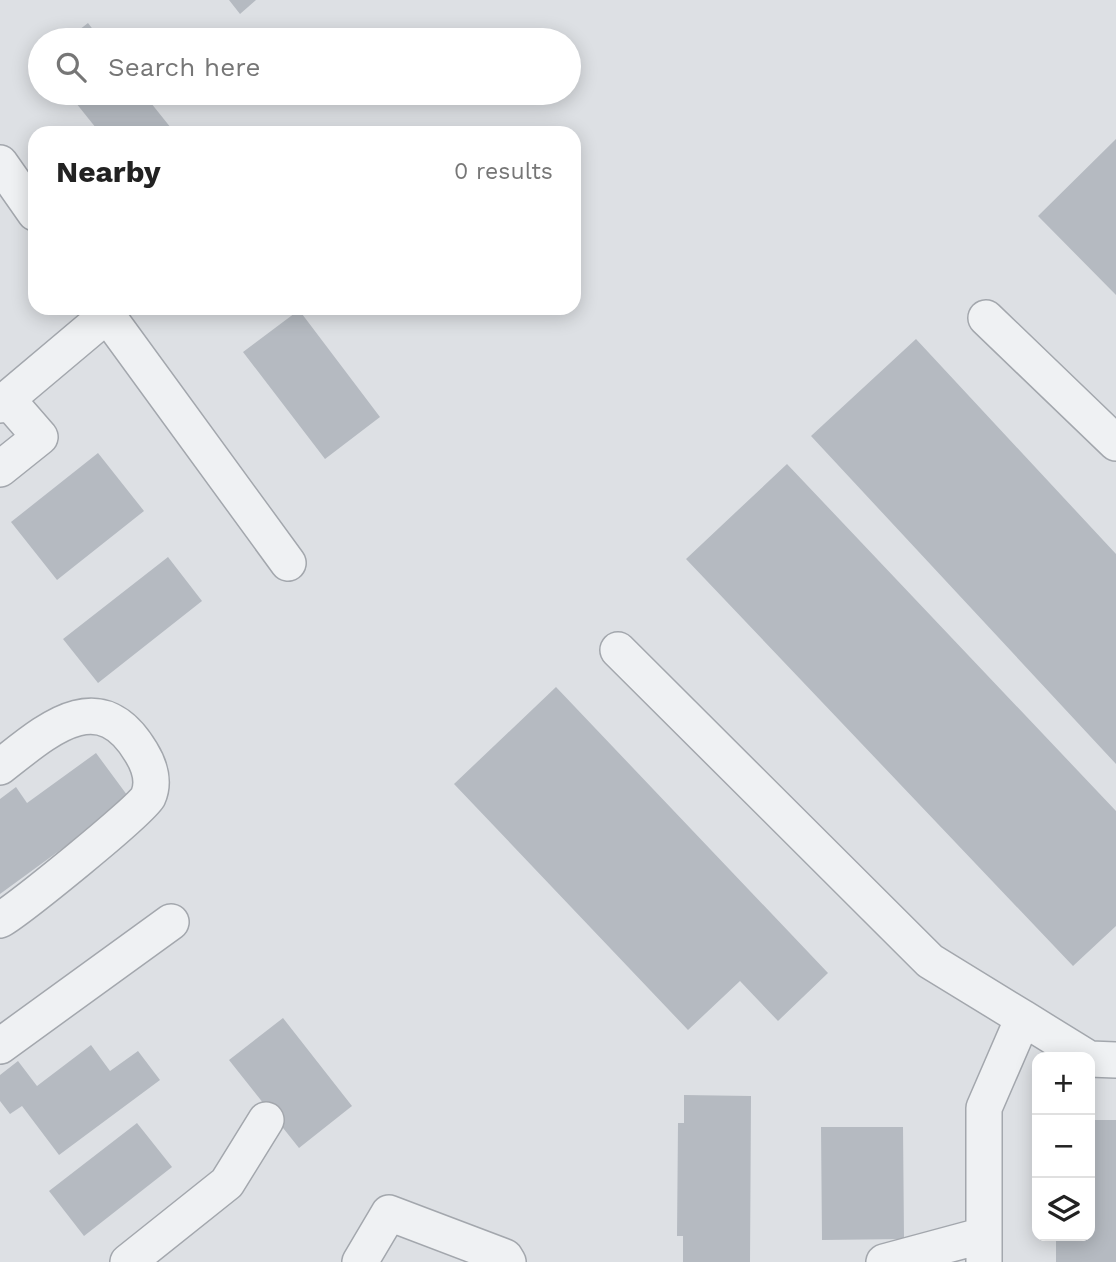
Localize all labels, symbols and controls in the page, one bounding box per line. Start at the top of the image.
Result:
search box [28,28,581,105]
icon: search [52,48,90,86]
text: Search here [108,52,260,82]
text: Nearby [56,154,161,189]
text: 0 results [454,158,553,185]
map controls [1032,1052,1095,1241]
button: + [1032,1052,1095,1115]
button: − [1032,1115,1095,1178]
button: layers [1032,1178,1095,1241]

